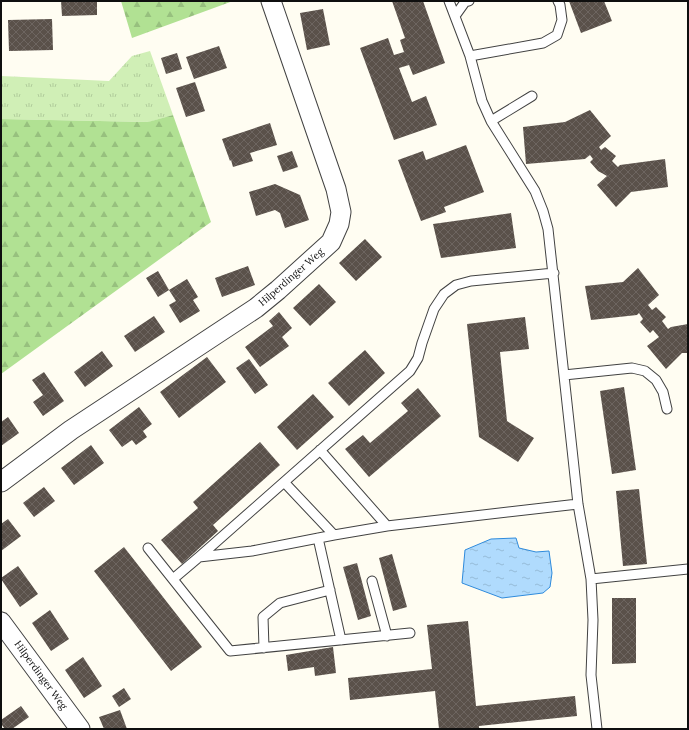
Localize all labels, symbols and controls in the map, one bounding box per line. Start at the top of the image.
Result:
street label: Hilperdinger Weg [256,245,327,309]
street label: Hilperdinger Weg [12,638,71,712]

